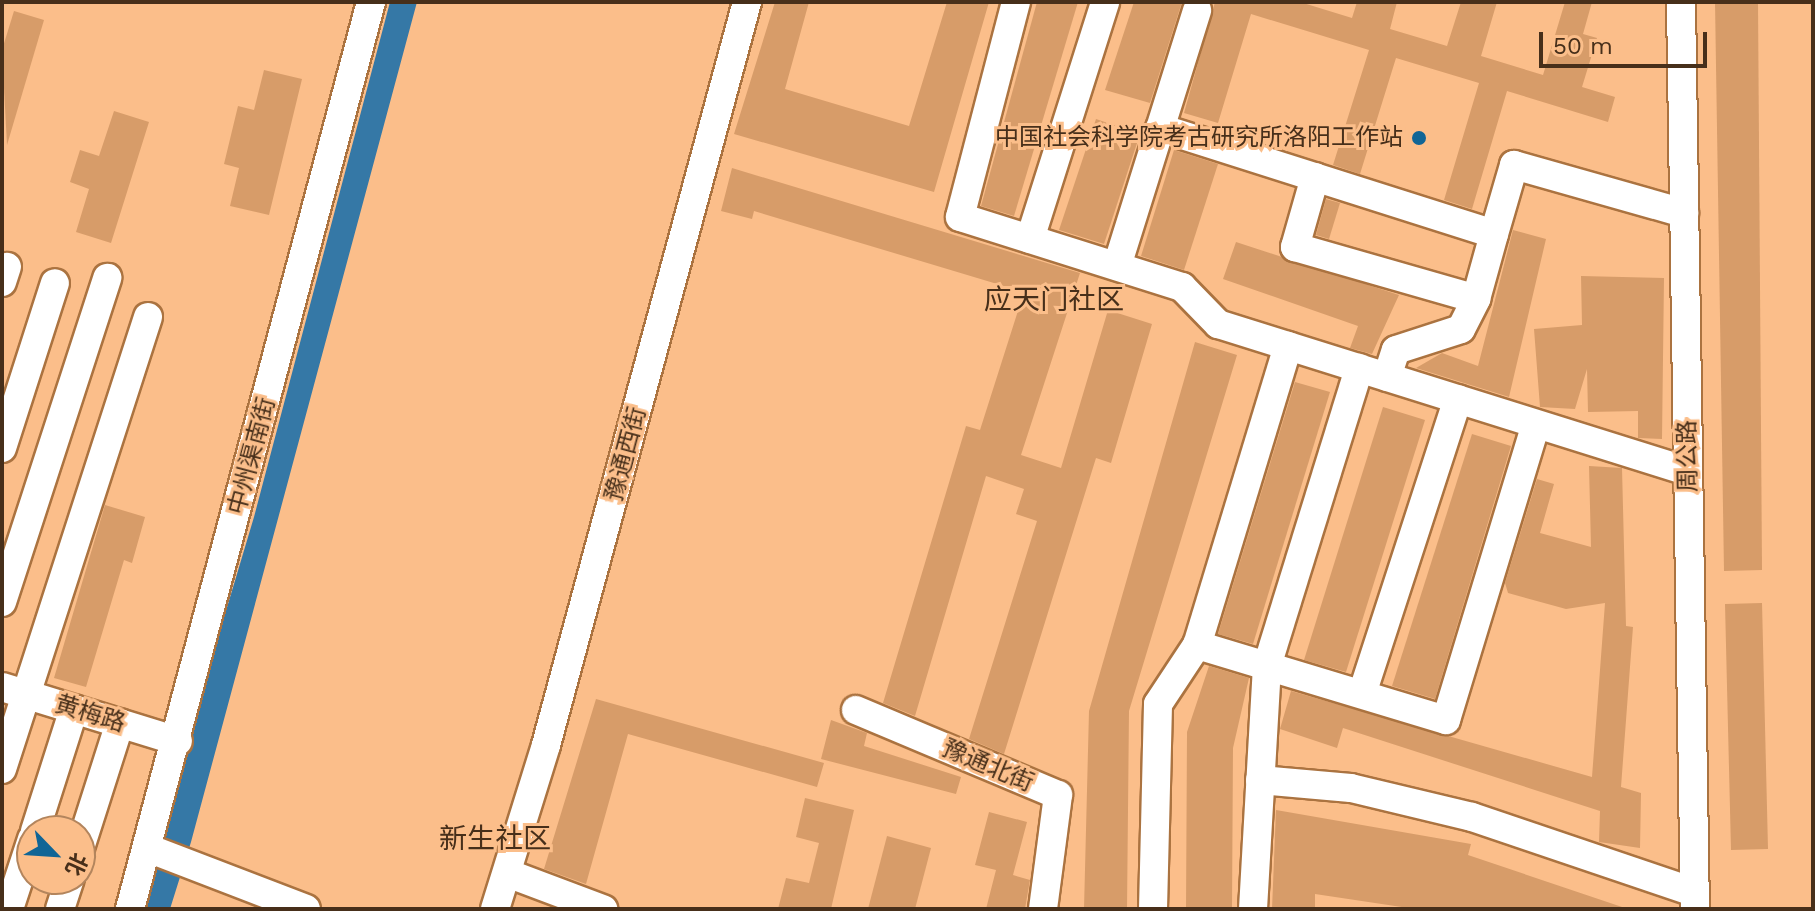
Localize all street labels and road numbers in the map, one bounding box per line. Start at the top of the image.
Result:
street label: 中州渠南街 [223,394,281,518]
street label: 豫通西街 [600,404,652,504]
street label: 周公路 [1673,420,1703,492]
street label: 黄梅路 [51,690,129,738]
street label: 豫通北街 [938,734,1038,798]

